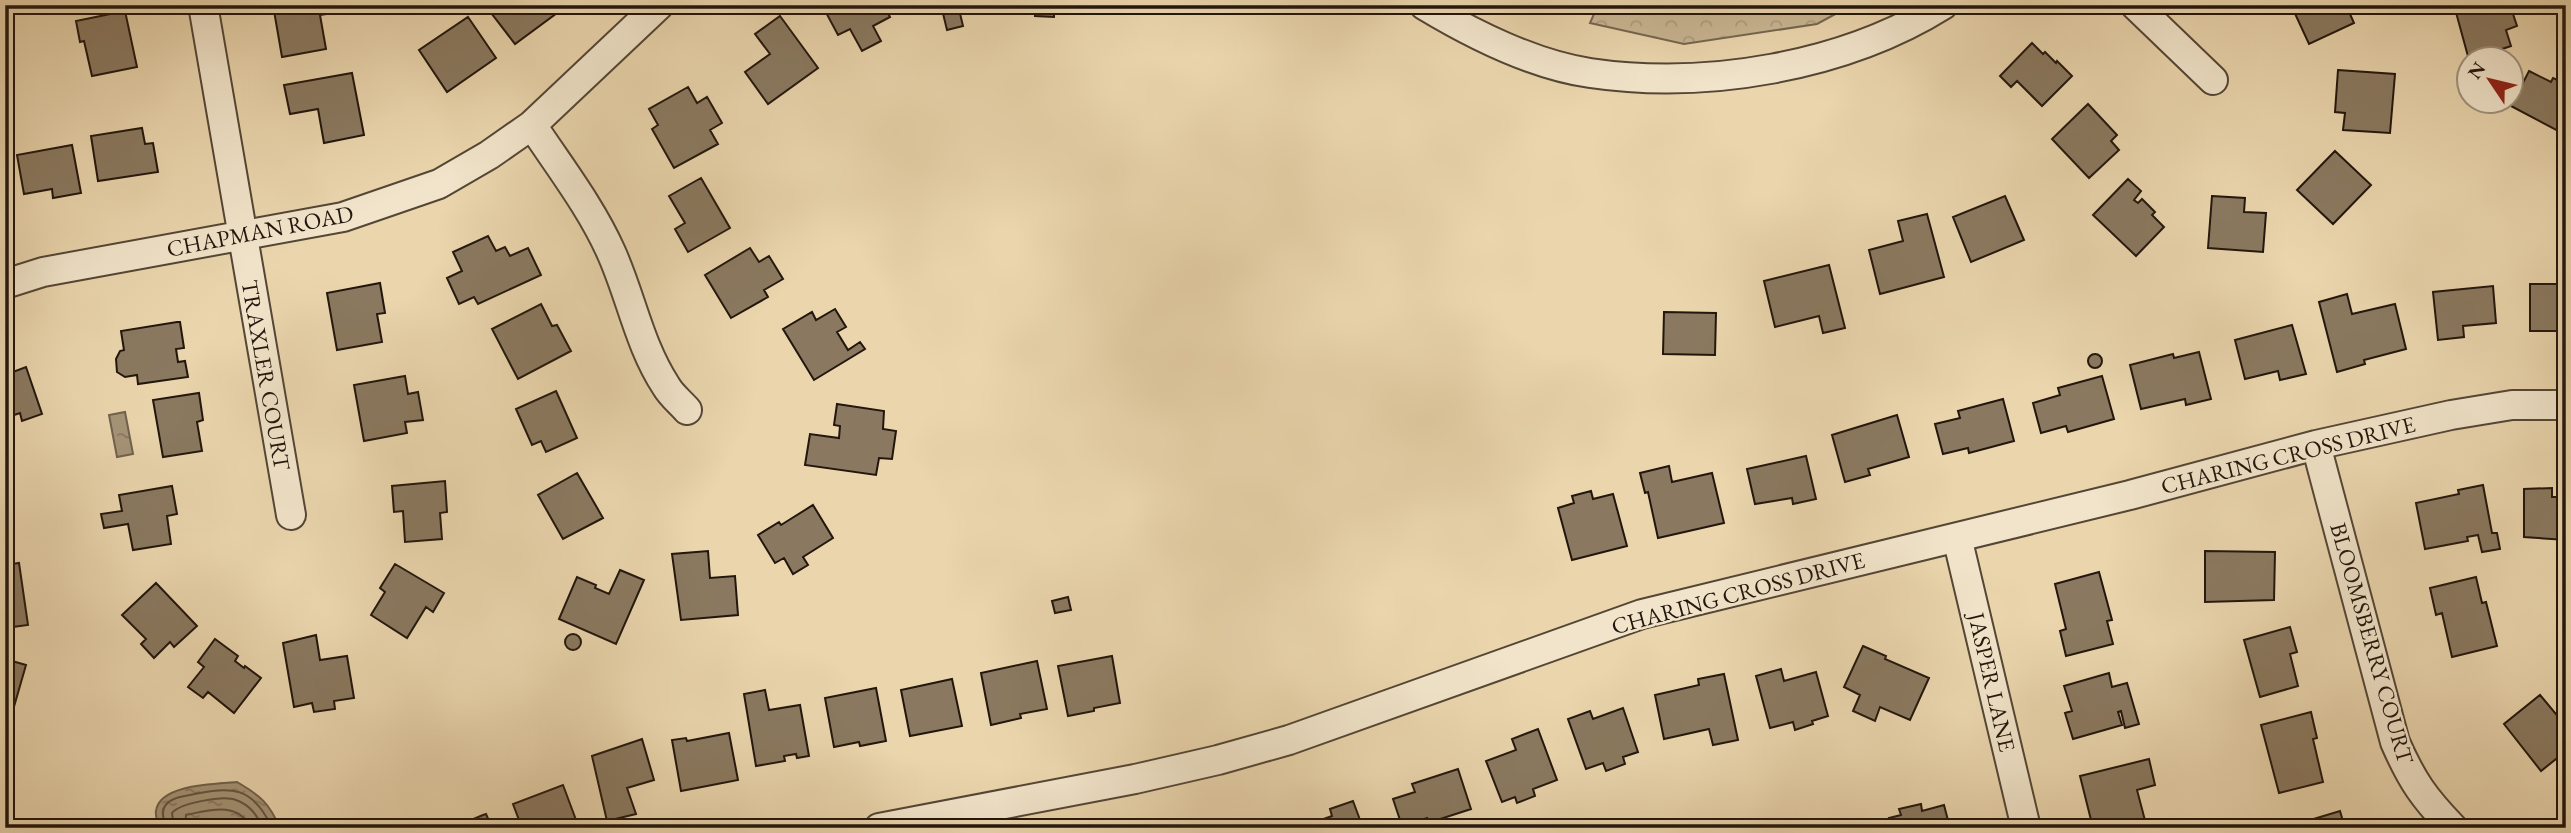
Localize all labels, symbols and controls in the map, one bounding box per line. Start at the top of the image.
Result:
north arrow [2456,46,2526,116]
text: N [2462,57,2491,84]
street label: CHAPMAN ROAD [164,198,356,264]
street label: TRAXLER COURT [234,278,298,473]
street label: CHARING CROSS DRIVE [2158,409,2418,501]
street label: BLOOMSBERRY COURT [2323,519,2421,767]
street label: CHARING CROSS DRIVE [1608,545,1868,641]
street label: JASPER LANE [1961,608,2023,754]

